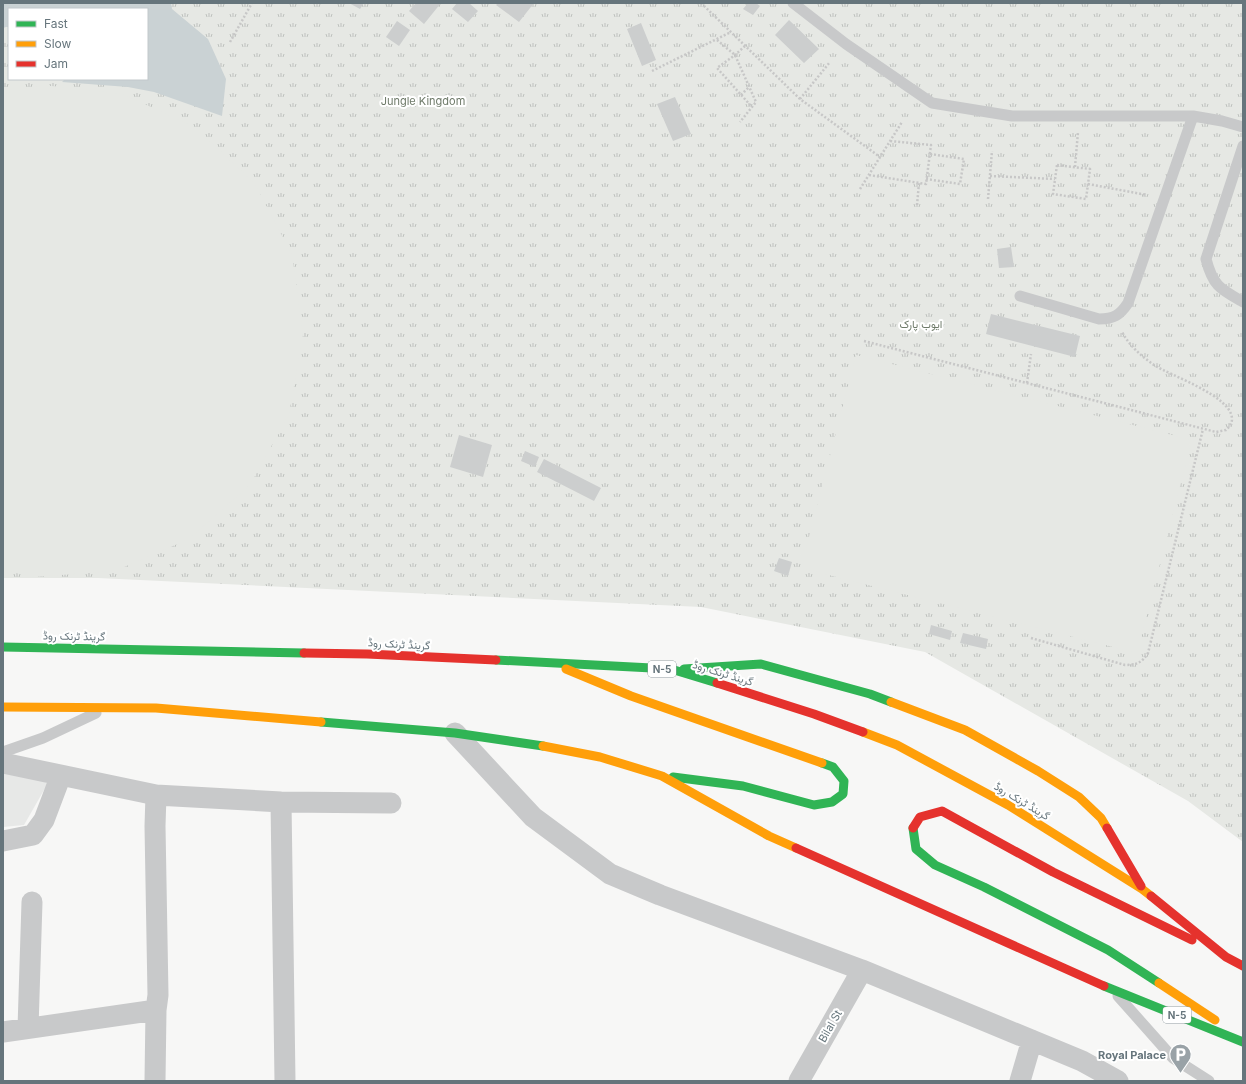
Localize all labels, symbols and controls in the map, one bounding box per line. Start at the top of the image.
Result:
legend [8,8,148,80]
text: Fast [44,16,68,31]
text: Slow [44,36,72,51]
text: Jam [44,56,68,71]
park label: Jungle Kingdom [381,94,465,108]
park label: ایوب پارک [900,317,942,332]
street label: گرینڈ ٹرنک روڈ [43,628,105,644]
street label: گرینڈ ٹرنک روڈ [368,635,431,653]
street label: گرینڈ ٹرنک روڈ [691,657,755,689]
road number: N-5 [648,661,676,677]
street label: گرینڈ ٹرنک روڈ [992,779,1052,823]
street label: Bilal St [815,1007,845,1045]
road number: N-5 [1163,1007,1191,1023]
parking icon: Royal Palace [1168,1042,1194,1075]
place label: Royal Palace [1098,1048,1166,1062]

